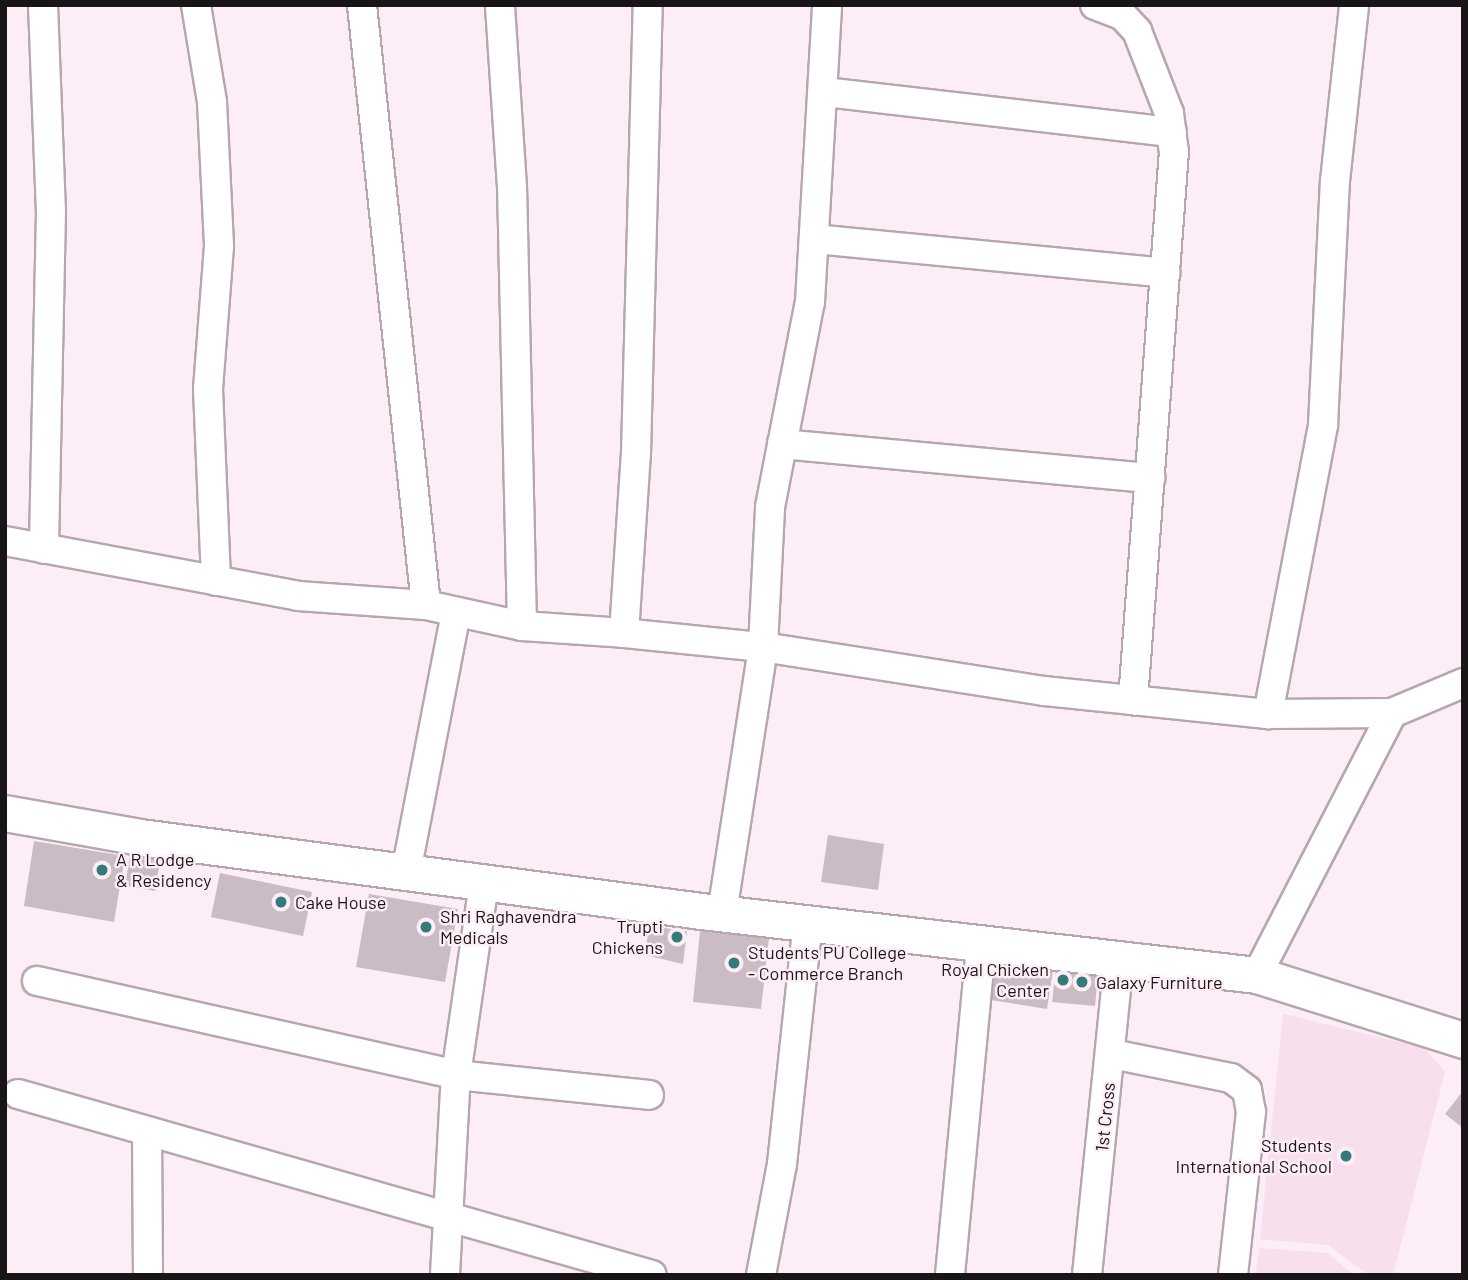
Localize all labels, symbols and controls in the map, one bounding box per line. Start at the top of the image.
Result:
place label: A R Lodge & Residency [116,849,212,892]
marker: A R Lodge & Residency [94,862,110,878]
place label: Cake House [295,891,386,913]
marker: Cake House [273,894,289,910]
place label: Shri Raghavendra Medicals [440,906,577,948]
place label: Trupti Chickens [592,916,663,958]
marker: Shri Raghavendra Medicals [418,919,434,935]
marker: Trupti Chickens [669,929,685,945]
place label: Students PU College - Commerce Branch [748,942,906,984]
marker: Students PU College - Commerce Branch [726,955,742,971]
place label: Royal Chicken Center [941,959,1049,1002]
place label: Galaxy Furniture [1096,971,1223,993]
marker: Royal Chicken Center [1055,972,1071,988]
marker: Galaxy Furniture [1074,974,1090,990]
street label: 1st Cross [1091,1081,1119,1153]
place label: Students International School [1176,1135,1332,1178]
marker: Students International School [1338,1148,1354,1164]

